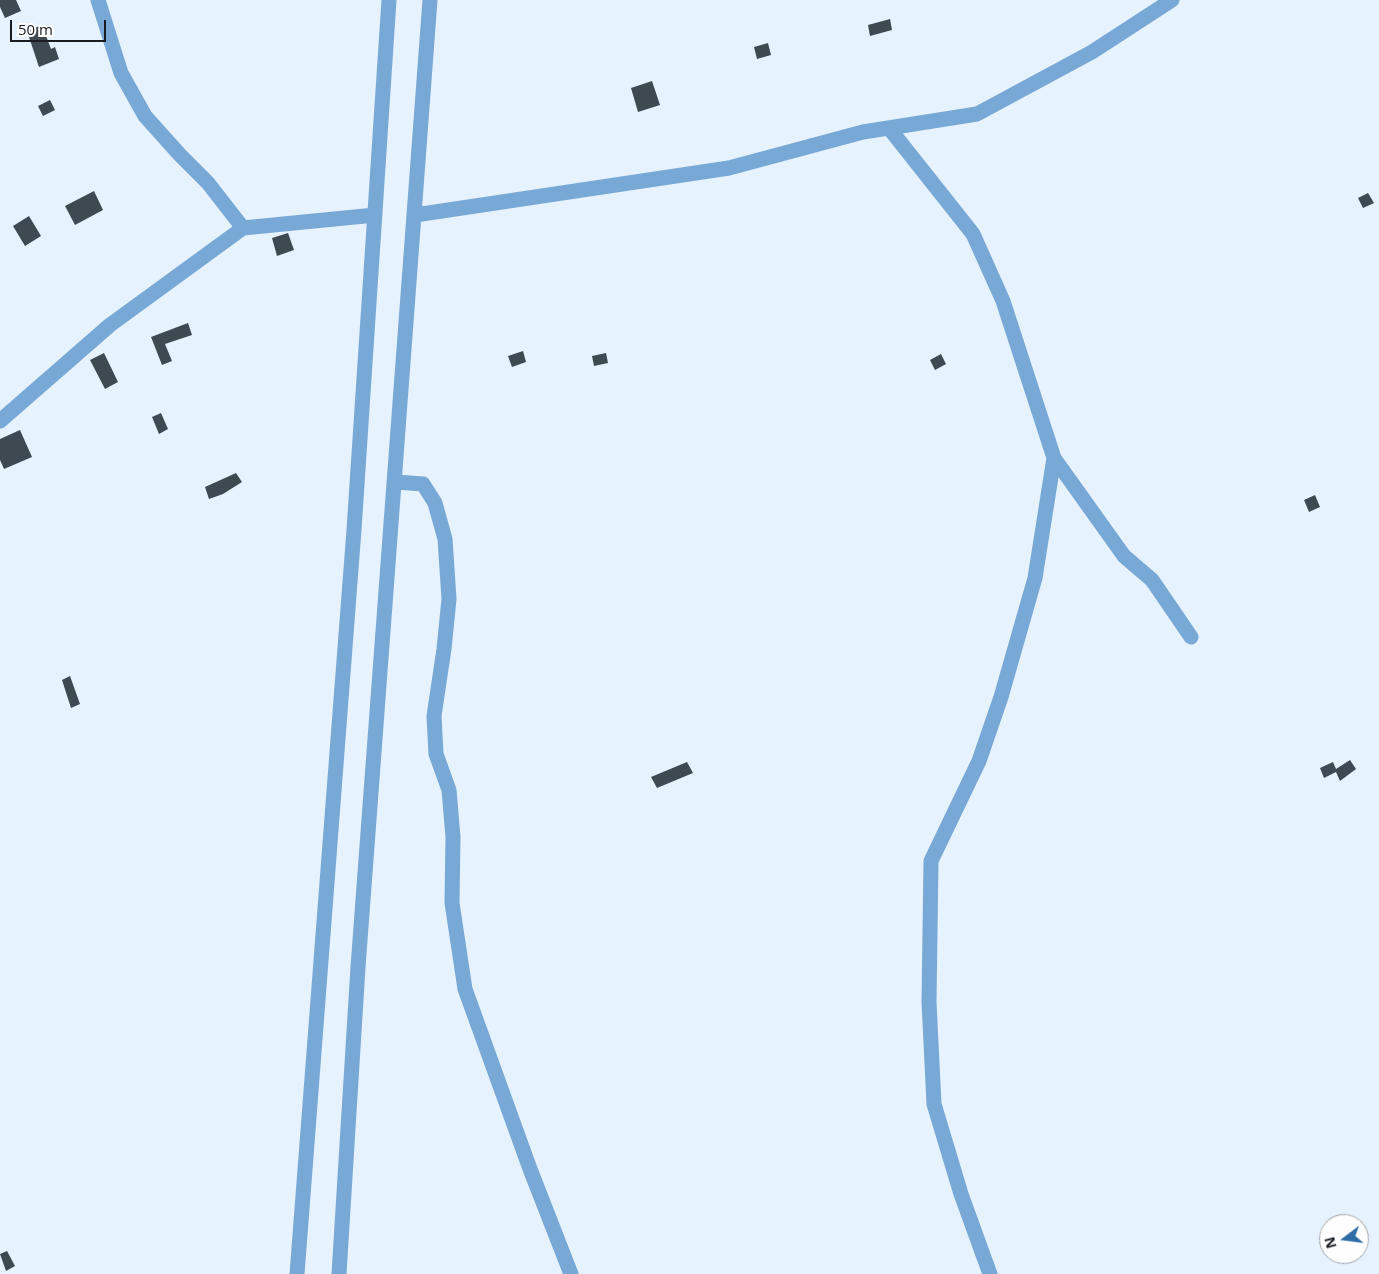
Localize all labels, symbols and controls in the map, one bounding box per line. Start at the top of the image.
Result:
scale bar [12,10,109,42]
text: 50 m [18,19,53,39]
north arrow [1319,1214,1369,1264]
text: N [1319,1235,1341,1251]

